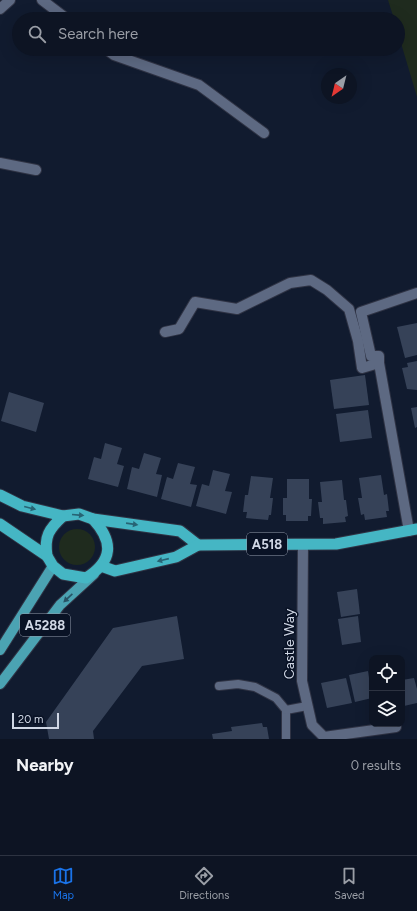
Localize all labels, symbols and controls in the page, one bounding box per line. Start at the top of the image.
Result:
search box [12,12,405,56]
icon: search [26,23,48,45]
text: Search here [58,25,138,43]
north arrow [321,68,357,104]
one-way arrow [24,505,37,511]
one-way arrow [72,512,84,519]
one-way arrow [126,521,138,527]
road number: A518 [247,533,287,555]
one-way arrow [157,558,169,564]
one-way arrow [63,593,73,603]
street label: Castle Way [281,608,298,679]
road number: A5288 [20,614,70,636]
map controls [369,655,405,727]
button: locate [369,655,405,691]
button: layers [369,691,405,727]
scale bar [12,711,59,730]
text: 20 m [18,713,43,726]
text: Nearby [16,755,74,775]
text: 0 results [351,758,401,773]
tab: Map [52,865,74,902]
tab: Directions [179,865,229,902]
tab: Saved [334,865,365,902]

